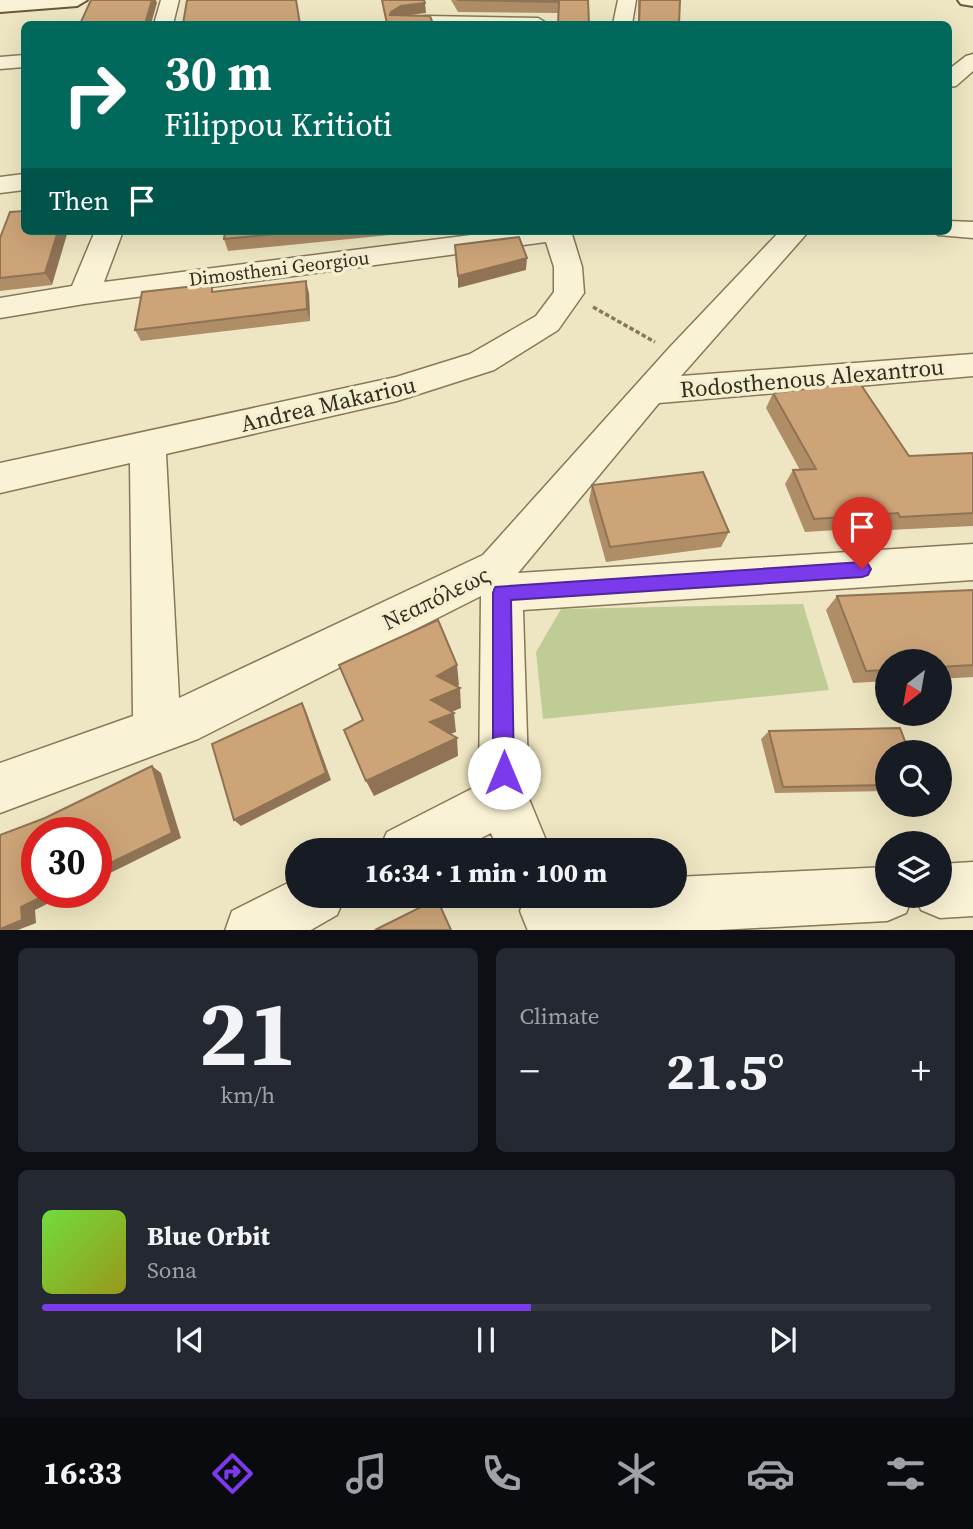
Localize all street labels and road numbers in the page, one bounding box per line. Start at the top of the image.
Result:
street label: Dimostheni Georgiou [187,244,371,292]
street label: Rodosthenous Alexantrou [679,351,945,405]
street label: Andrea Makariou [237,368,419,440]
street label: Νεαπόλεως [377,558,495,638]

